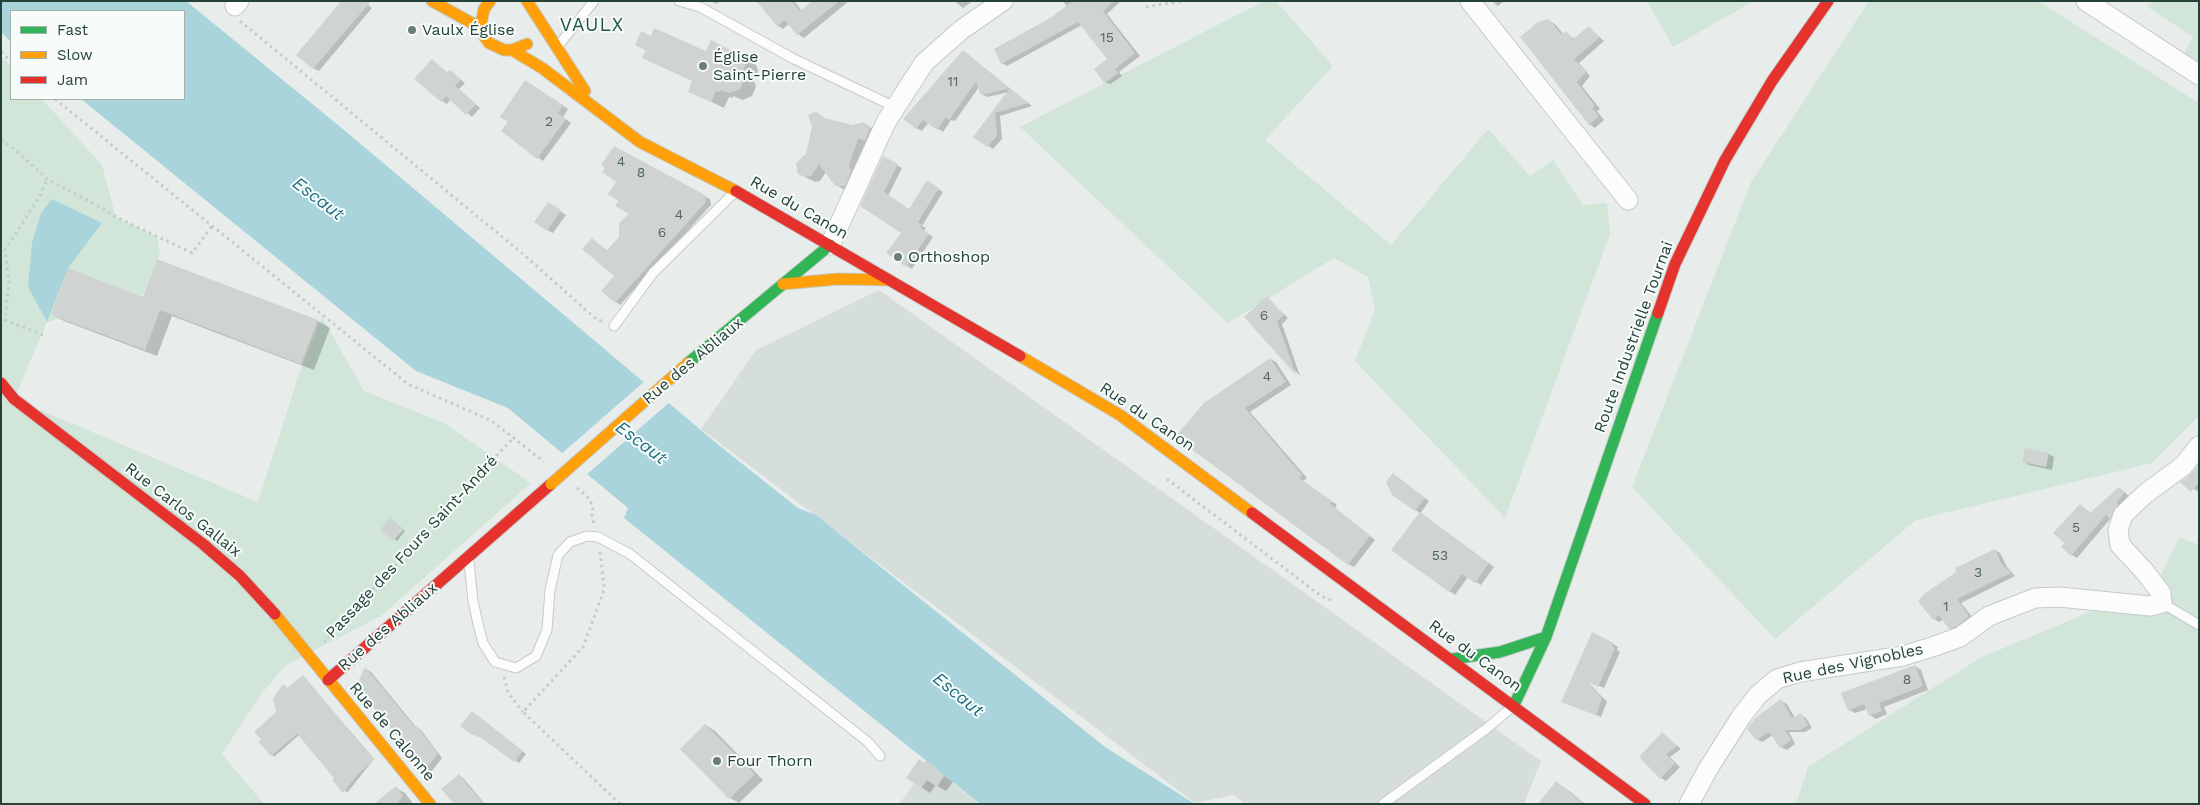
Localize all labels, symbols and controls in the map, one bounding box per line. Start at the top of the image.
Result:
legend [10,10,185,100]
district label: VAULX [559,14,625,36]
place label: Vaulx Église [422,20,515,40]
text: Fast [57,21,88,39]
marker: Vaulx Église [406,24,418,36]
house number: 15 [1100,30,1114,46]
text: Slow [57,46,93,64]
place label: Église Saint-Pierre [713,47,806,85]
marker: Église Saint-Pierre [697,60,709,72]
text: Jam [57,71,88,89]
house number: 11 [948,74,958,90]
house number: 2 [545,114,553,130]
house number: 4 [617,154,625,170]
house number: 8 [637,165,645,181]
street label: Rue du Canon [747,172,851,244]
water label: Escaut [288,173,348,225]
house number: 4 [675,207,683,223]
house number: 6 [658,225,666,241]
street label: Route Industrielle Tournai [1590,239,1678,435]
place label: Orthoshop [908,247,990,267]
marker: Orthoshop [892,251,904,263]
house number: 6 [1260,308,1268,324]
street label: Rue des Abliaux [639,313,747,409]
house number: 4 [1263,369,1271,385]
street label: Rue du Canon [1096,378,1198,456]
water label: Escaut [611,417,671,469]
street label: Passage des Fours Saint-André [322,452,502,642]
street label: Rue Carlos Gallaix [121,459,245,561]
house number: 5 [2072,520,2080,536]
house number: 53 [1432,548,1448,564]
house number: 3 [1974,565,1982,581]
street label: Rue des Abliaux [334,579,442,675]
house number: 1 [1943,599,1949,615]
street label: Rue du Canon [1425,616,1525,696]
street label: Rue des Vignobles [1781,640,1925,688]
water label: Escaut [928,668,988,722]
house number: 8 [1903,672,1911,688]
street label: Rue de Calonne [345,679,439,785]
place label: Four Thorn [727,751,813,771]
marker: Four Thorn [711,755,723,767]

